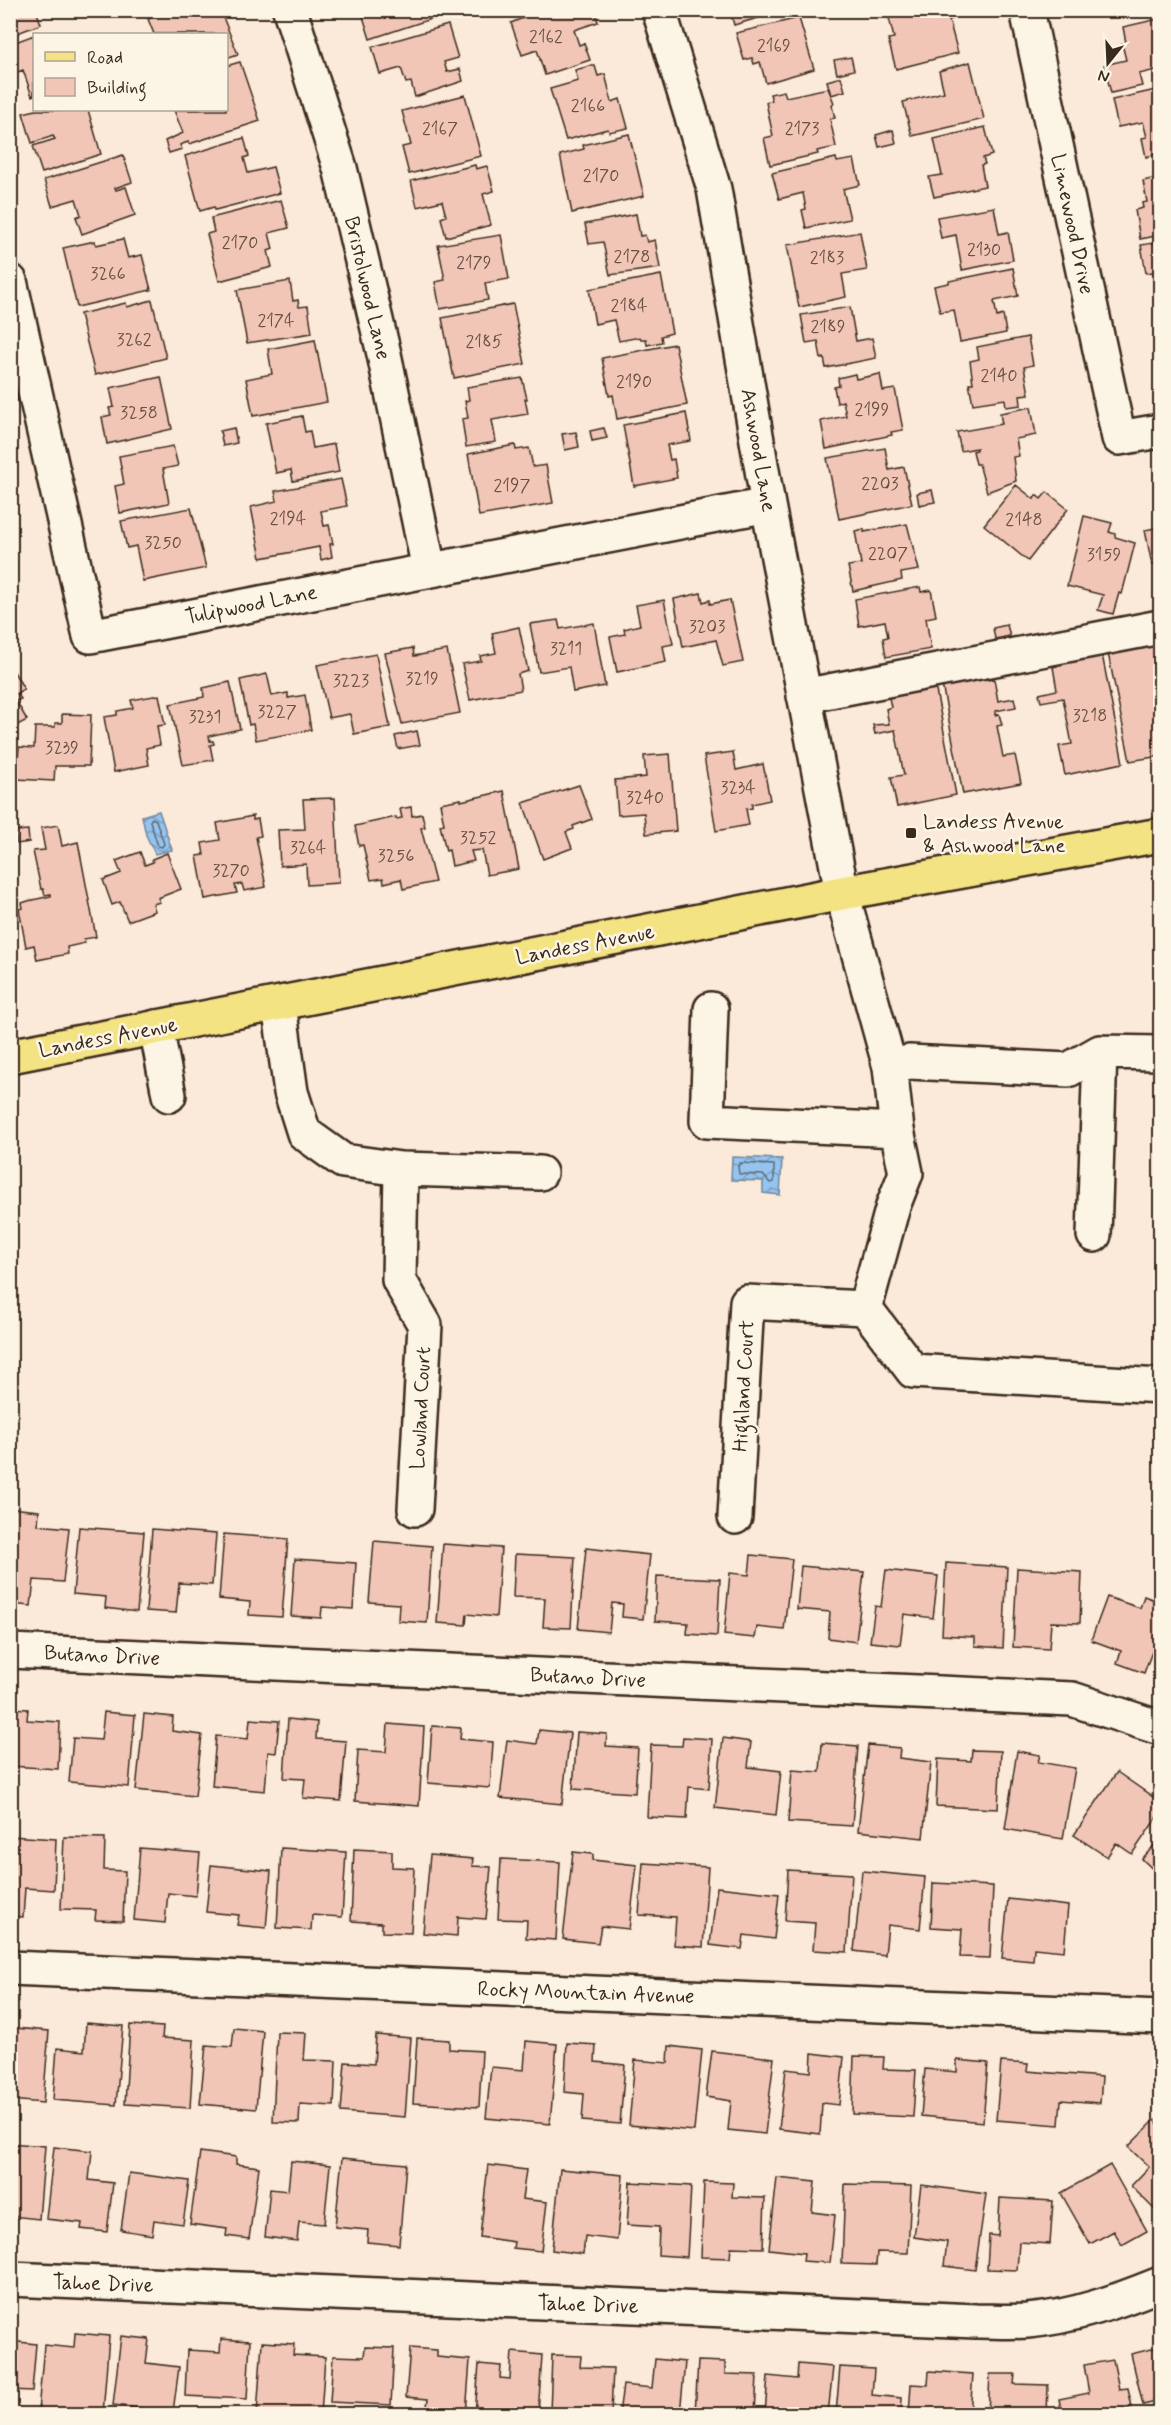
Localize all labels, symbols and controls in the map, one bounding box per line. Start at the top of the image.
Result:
house number: 2162 [529,25,563,49]
legend [33,33,228,111]
north arrow [1078,33,1138,93]
house number: 2169 [757,34,791,58]
text: Road [87,46,123,70]
text: N [1096,64,1112,87]
text: Building [87,76,147,102]
house number: 2166 [571,94,605,118]
house number: 2167 [422,117,458,141]
house number: 2173 [785,117,819,141]
street label: Limewood Drive [1043,151,1101,297]
house number: 2170 [583,164,619,188]
street label: Bristolwood Lane [337,214,397,363]
house number: 2170 [222,231,258,255]
house number: 2130 [967,238,1001,262]
house number: 2178 [614,245,650,269]
house number: 2183 [810,246,844,270]
house number: 2179 [456,251,492,275]
house number: 3266 [90,262,126,286]
house number: 2184 [611,294,647,318]
house number: 2174 [257,309,295,333]
house number: 2189 [810,315,846,339]
house number: 3262 [117,328,152,352]
house number: 2185 [465,330,503,354]
house number: 2140 [980,364,1018,388]
house number: 2190 [616,370,652,394]
street label: Ashwood Lane [733,386,783,514]
house number: 2199 [855,398,890,422]
house number: 3258 [120,401,158,425]
house number: 2203 [861,472,899,496]
house number: 2197 [494,474,531,498]
house number: 2194 [270,507,306,531]
house number: 2148 [1005,508,1043,532]
house number: 3250 [144,531,182,555]
house number: 2207 [868,542,908,566]
house number: 3159 [1087,543,1122,567]
street label: Tulipwood Lane [183,578,320,632]
house number: 3203 [689,615,725,639]
house number: 3211 [550,637,582,661]
house number: 3219 [405,667,439,691]
house number: 3223 [333,669,369,693]
house number: 3227 [257,700,297,724]
house number: 3218 [1073,704,1107,728]
house number: 3231 [188,705,222,729]
house number: 3239 [45,736,79,760]
house number: 3234 [720,776,756,800]
house number: 3240 [626,786,664,810]
place label: Landess Avenue & Ashwood Lane [923,808,1066,860]
house number: 3252 [460,826,496,850]
marker: Landess Avenue & Ashwood Lane [904,826,918,840]
house number: 3264 [290,836,326,860]
house number: 3256 [378,844,414,868]
house number: 3270 [212,859,250,883]
street label: Landess Avenue [513,918,657,972]
street label: Landess Avenue [36,1011,180,1065]
street label: Highland Court [727,1319,763,1453]
street label: Lowland Court [404,1346,438,1470]
street label: Butano Drive [43,1639,161,1673]
street label: Butano Drive [529,1661,647,1695]
street label: Rocky Mountain Avenue [477,1975,695,2011]
street label: Tahoe Drive [52,2268,154,2300]
street label: Tahoe Drive [537,2289,639,2321]

